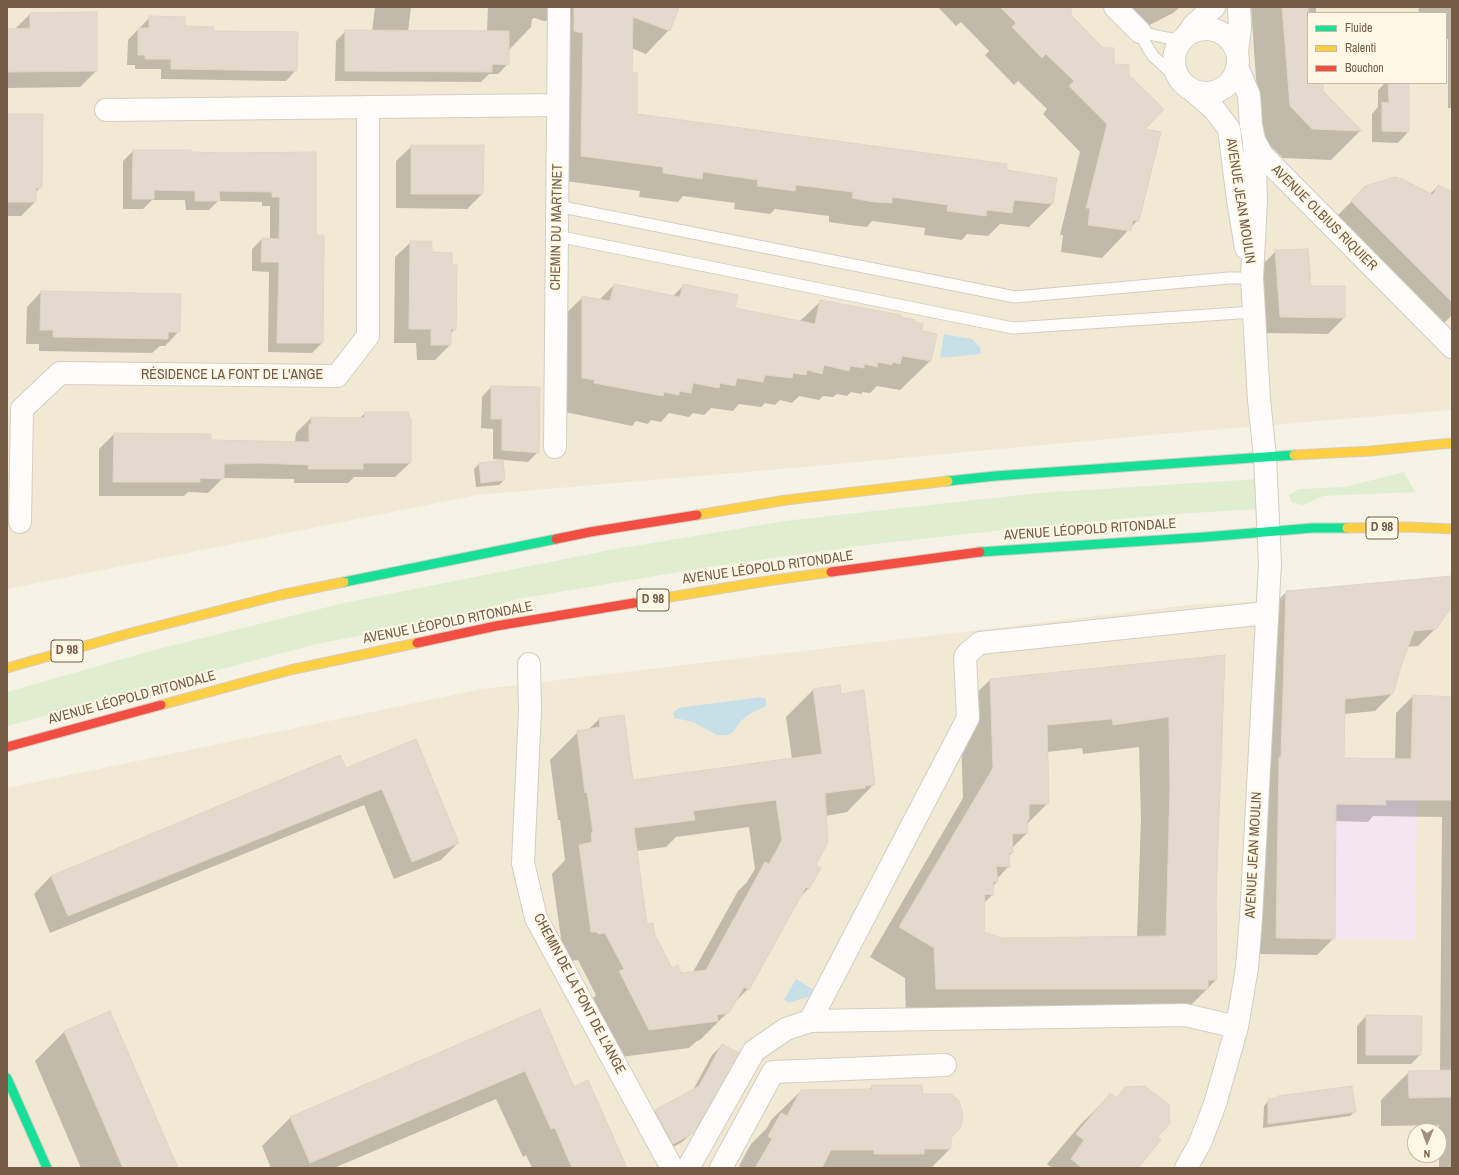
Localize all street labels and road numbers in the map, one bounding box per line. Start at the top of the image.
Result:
street label: AVENUE JEAN MOULIN [1222,137,1258,265]
street label: AVENUE OLBIUS RIQUIER [1268,162,1380,274]
street label: CHEMIN DU MARTINET [547,164,567,290]
street label: RÉSIDENCE LA FONT DE L'ANGE [141,367,323,383]
street label: AVENUE LÉOPOLD RITONDALE [1003,516,1177,544]
road number: D 98 [1366,517,1398,539]
street label: AVENUE LÉOPOLD RITONDALE [681,548,855,588]
road number: D 98 [637,589,669,611]
street label: AVENUE LÉOPOLD RITONDALE [362,598,534,648]
road number: D 98 [51,640,83,662]
street label: AVENUE LÉOPOLD RITONDALE [47,668,217,728]
street label: AVENUE JEAN MOULIN [1242,791,1266,919]
street label: CHEMIN DE LA FONT DE L'ANGE [529,911,629,1077]

